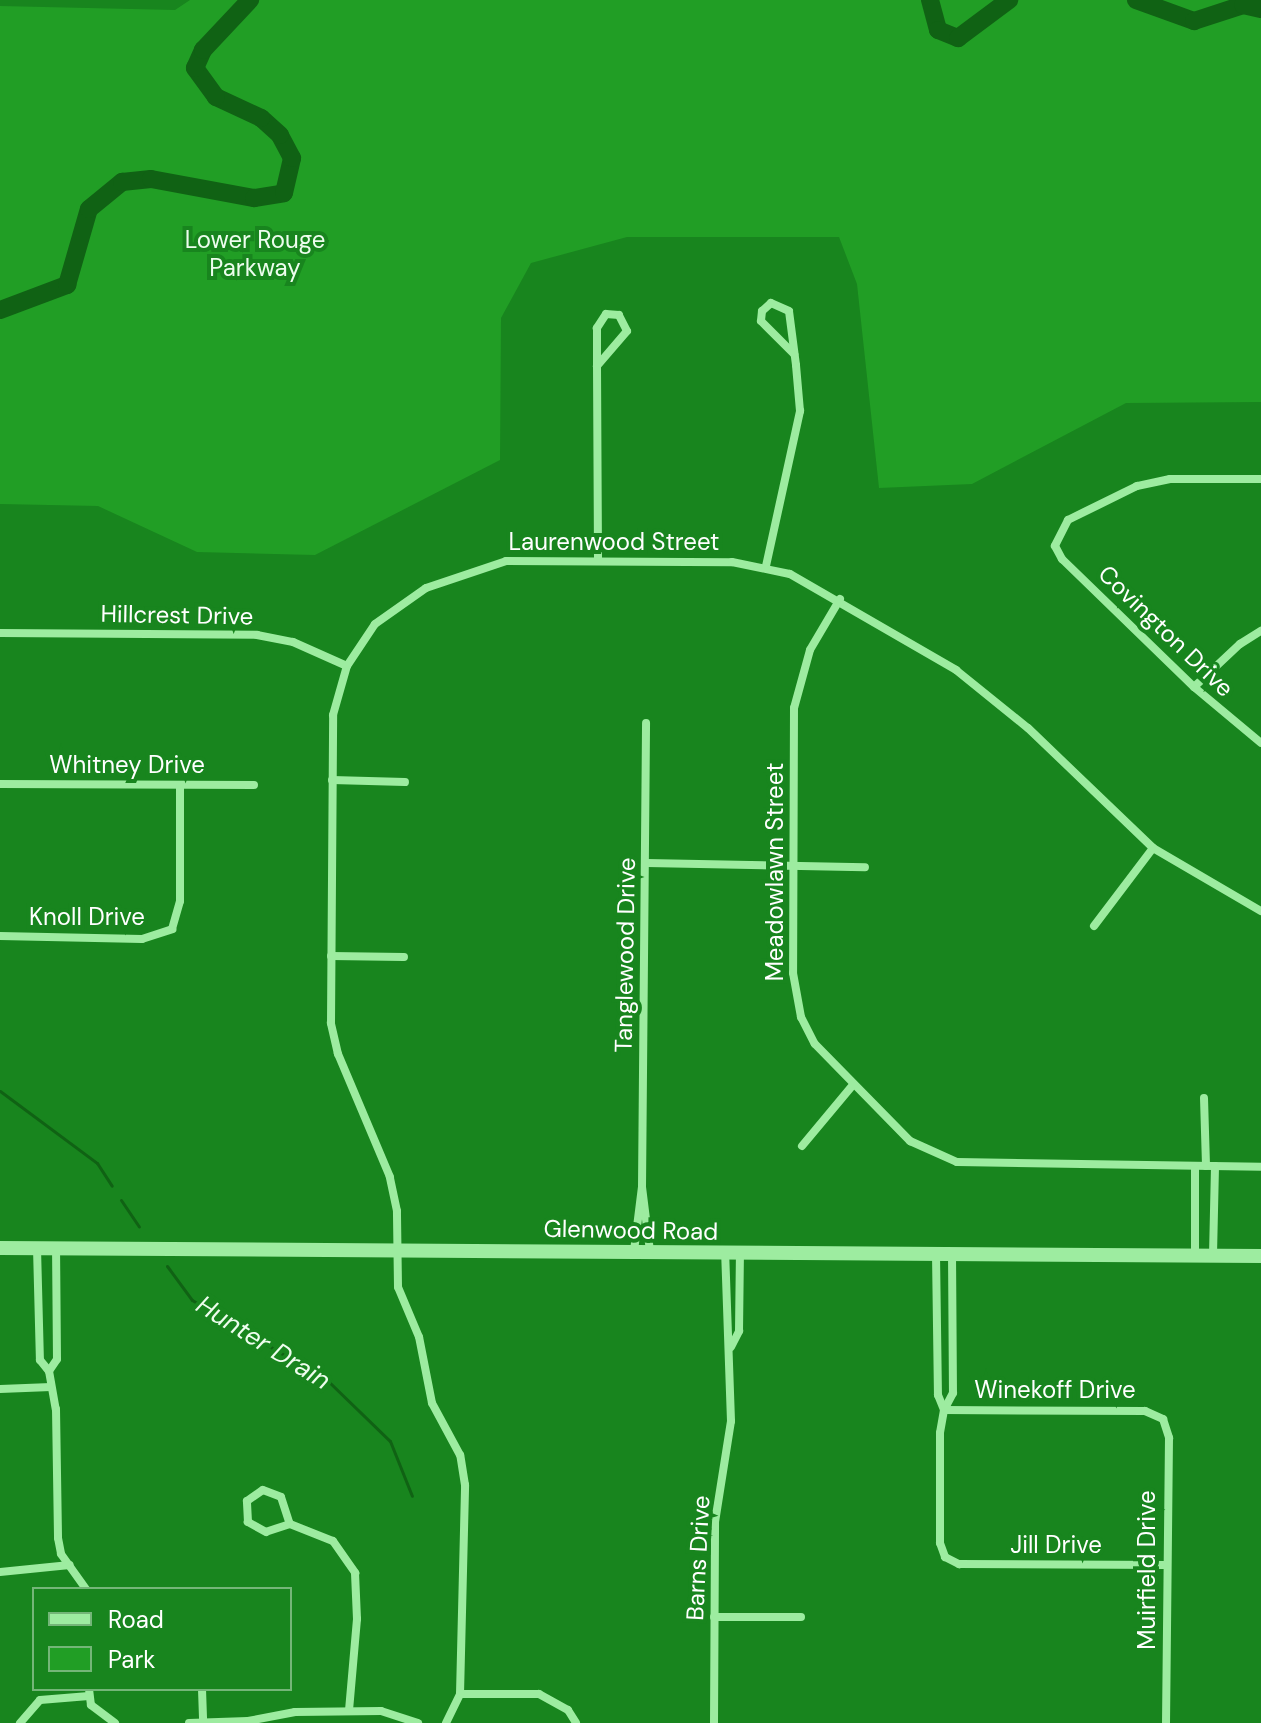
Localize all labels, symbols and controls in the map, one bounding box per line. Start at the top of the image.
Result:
park label: Lower Rouge Parkway [185,226,325,282]
street label: Laurenwood Street [508,528,720,556]
street label: Covington Drive [1092,559,1240,703]
street label: Hillcrest Drive [100,599,254,631]
street label: Whitney Drive [49,751,205,779]
street label: Meadowlawn Street [761,763,789,981]
street label: Tanglewood Drive [609,857,641,1053]
street label: Knoll Drive [29,903,145,931]
street label: Glenwood Road [543,1214,719,1246]
water label: Hunter Drain [190,1289,336,1397]
street label: Winekoff Drive [974,1376,1136,1404]
street label: Muirfield Drive [1133,1490,1161,1650]
street label: Barns Drive [680,1495,716,1621]
street label: Jill Drive [1010,1531,1102,1559]
legend [32,1587,292,1691]
text: Road [108,1604,164,1635]
text: Park [108,1644,155,1675]

